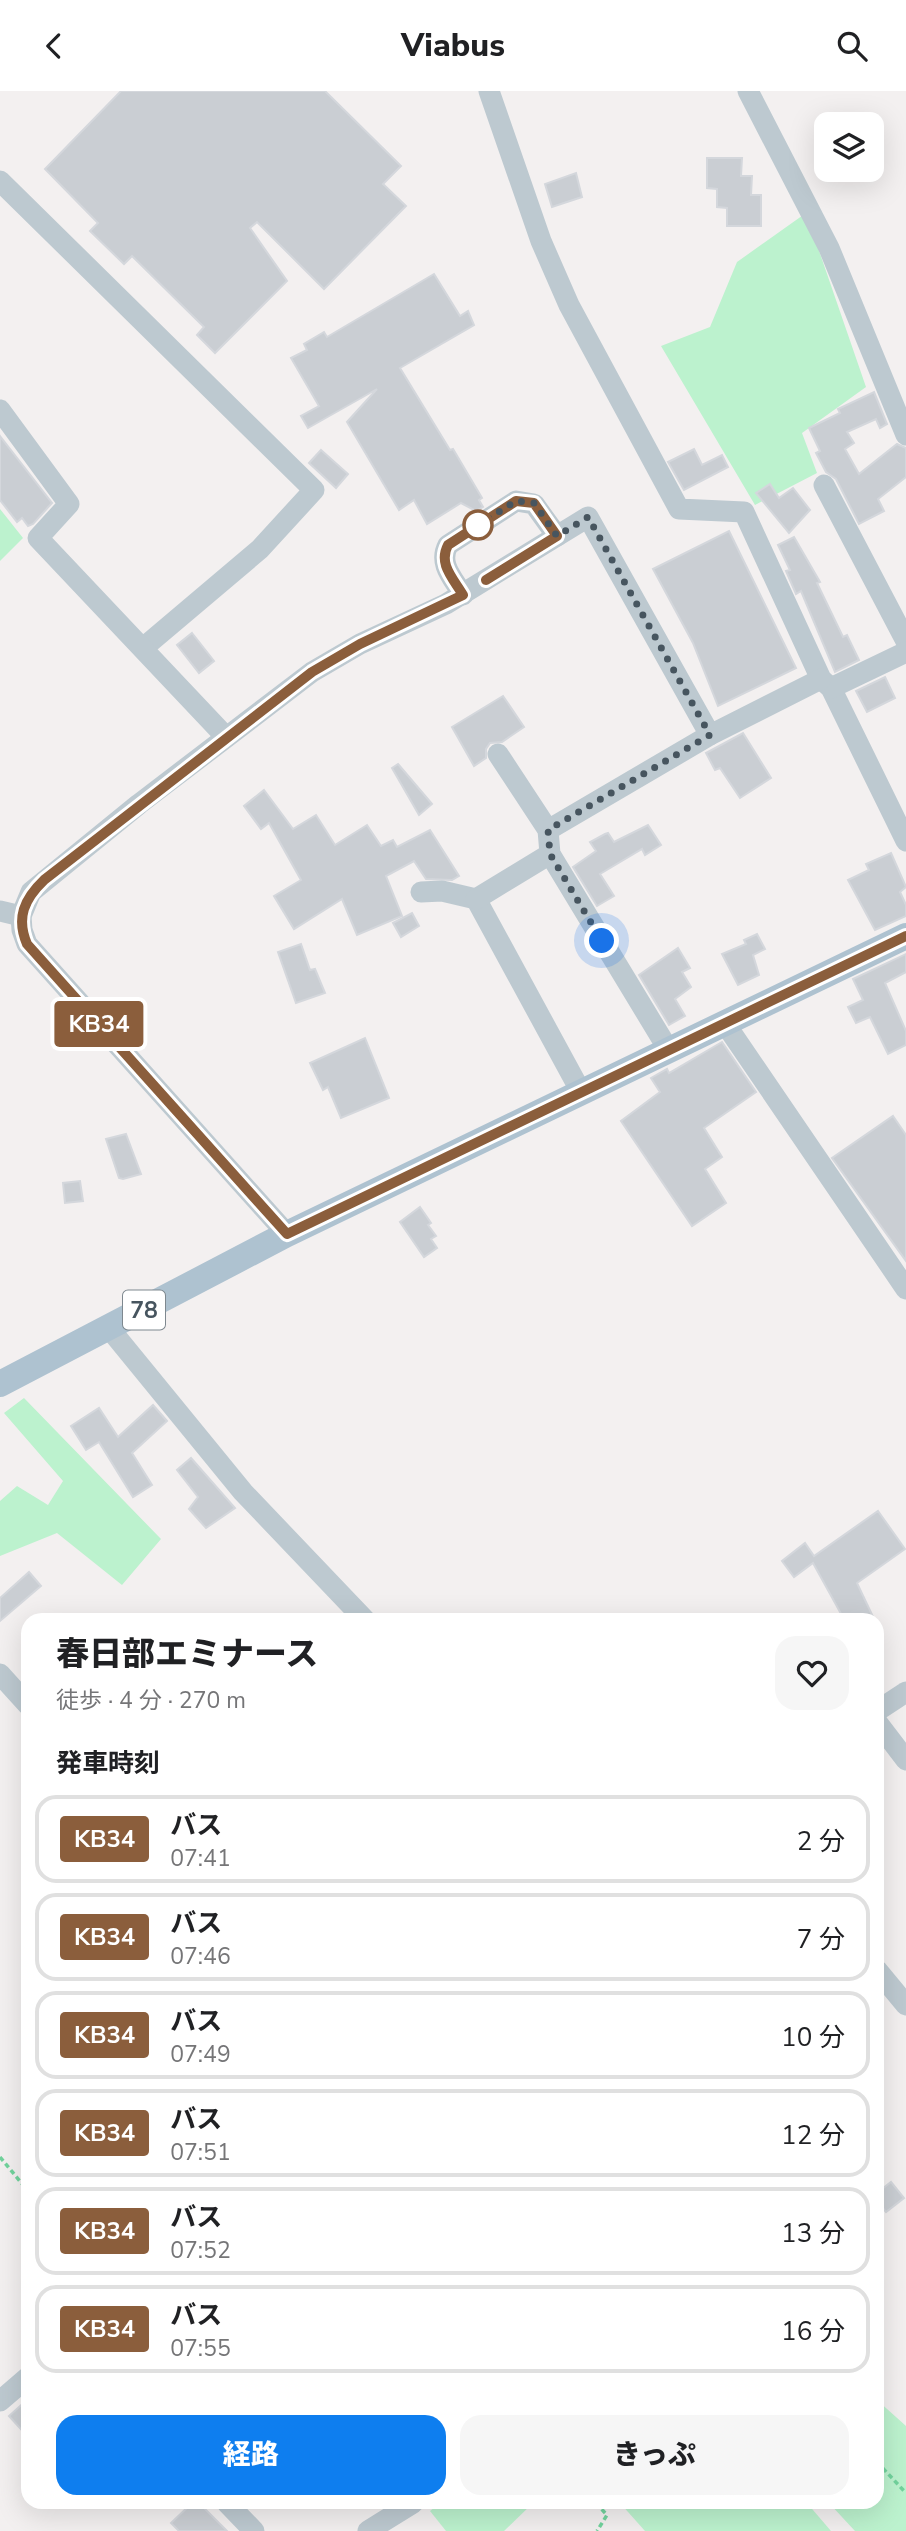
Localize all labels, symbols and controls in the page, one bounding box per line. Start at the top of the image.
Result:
text: Viabus [401,24,505,67]
icon: back [35,27,73,65]
icon: search [833,27,871,65]
map controls [814,112,884,182]
button: layers [814,112,884,182]
unlabelled marker [463,510,493,540]
your location [584,923,619,958]
line badge: KB34 [50,1001,148,1047]
text: KB34 [68,1008,130,1040]
road number: 78 [123,1291,165,1329]
text: 春日部エミナース [56,1632,318,1677]
button: heart [775,1636,849,1710]
text: 徒歩 · 4 分 · 270 m [56,1685,246,1716]
text: 発車時刻 [56,1746,160,1781]
text: バス [170,1808,222,1843]
text: KB34 [74,1823,135,1855]
text: 2 分 [797,1824,845,1859]
text: 07:41 [170,1843,231,1874]
text: バス [170,1906,222,1941]
text: KB34 [74,1921,135,1953]
text: 7 分 [797,1922,845,1957]
text: 07:46 [170,1941,231,1972]
text: バス [170,2004,222,2039]
text: KB34 [74,2019,135,2051]
text: 10 分 [781,2020,845,2055]
text: 07:49 [170,2039,231,2070]
text: バス [170,2102,222,2137]
text: KB34 [74,2117,135,2149]
text: 12 分 [781,2118,845,2153]
text: 07:51 [170,2137,231,2168]
text: バス [170,2200,222,2235]
text: KB34 [74,2215,135,2247]
text: 13 分 [781,2216,845,2251]
text: 07:52 [170,2235,231,2266]
text: バス [170,2298,222,2333]
text: KB34 [74,2313,135,2345]
text: 16 分 [781,2314,845,2349]
text: 07:55 [170,2333,231,2364]
button: 経路 [56,2415,446,2495]
button: きっぷ [460,2415,849,2495]

